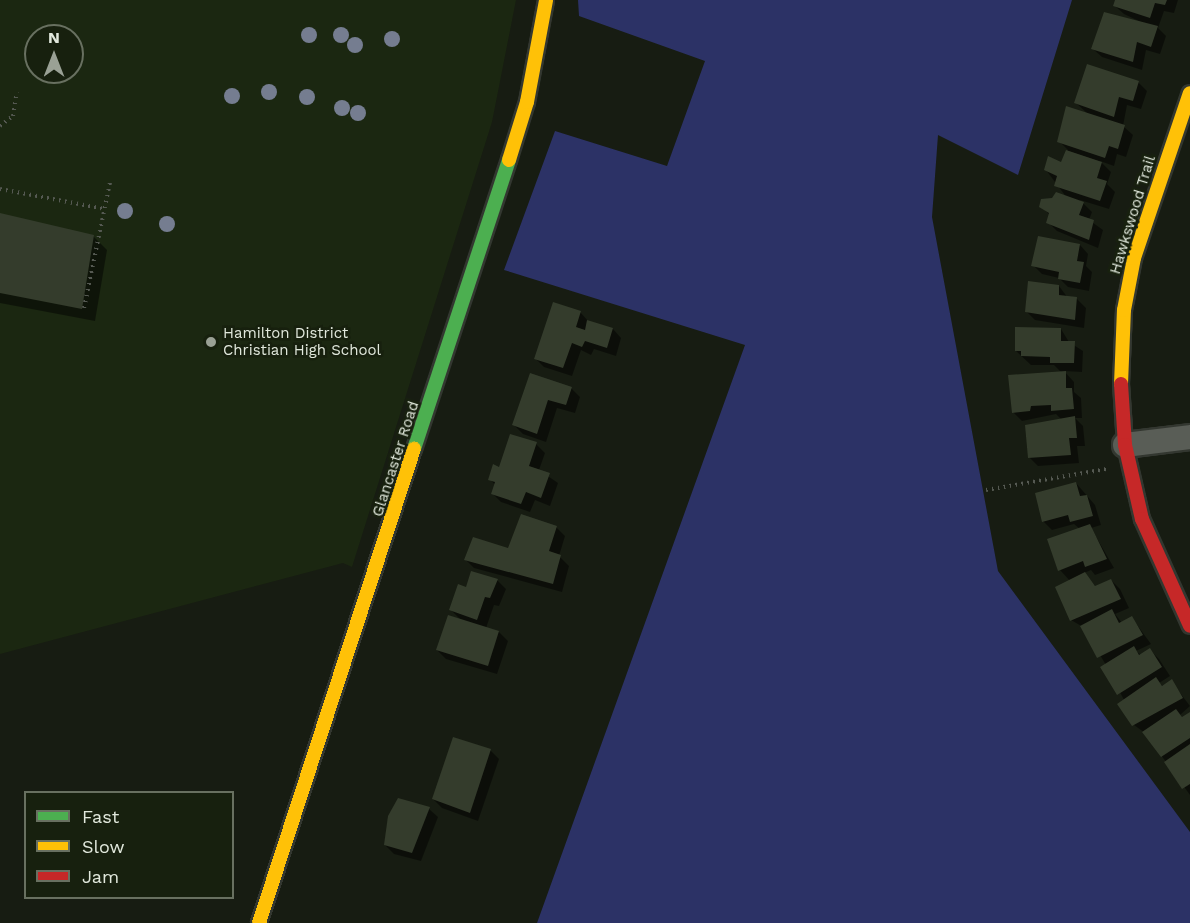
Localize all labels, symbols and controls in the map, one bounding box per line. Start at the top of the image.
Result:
north arrow [24,24,84,84]
text: N [48,28,60,47]
street label: Hawkswood Trail [1106,153,1160,277]
place label: Hamilton District Christian High School [223,324,381,359]
marker: Hamilton District Christian High School [204,335,218,349]
street label: Glancaster Road [369,399,423,519]
legend [24,791,234,899]
text: Fast [82,806,119,827]
text: Slow [82,836,125,857]
text: Jam [82,866,119,887]

